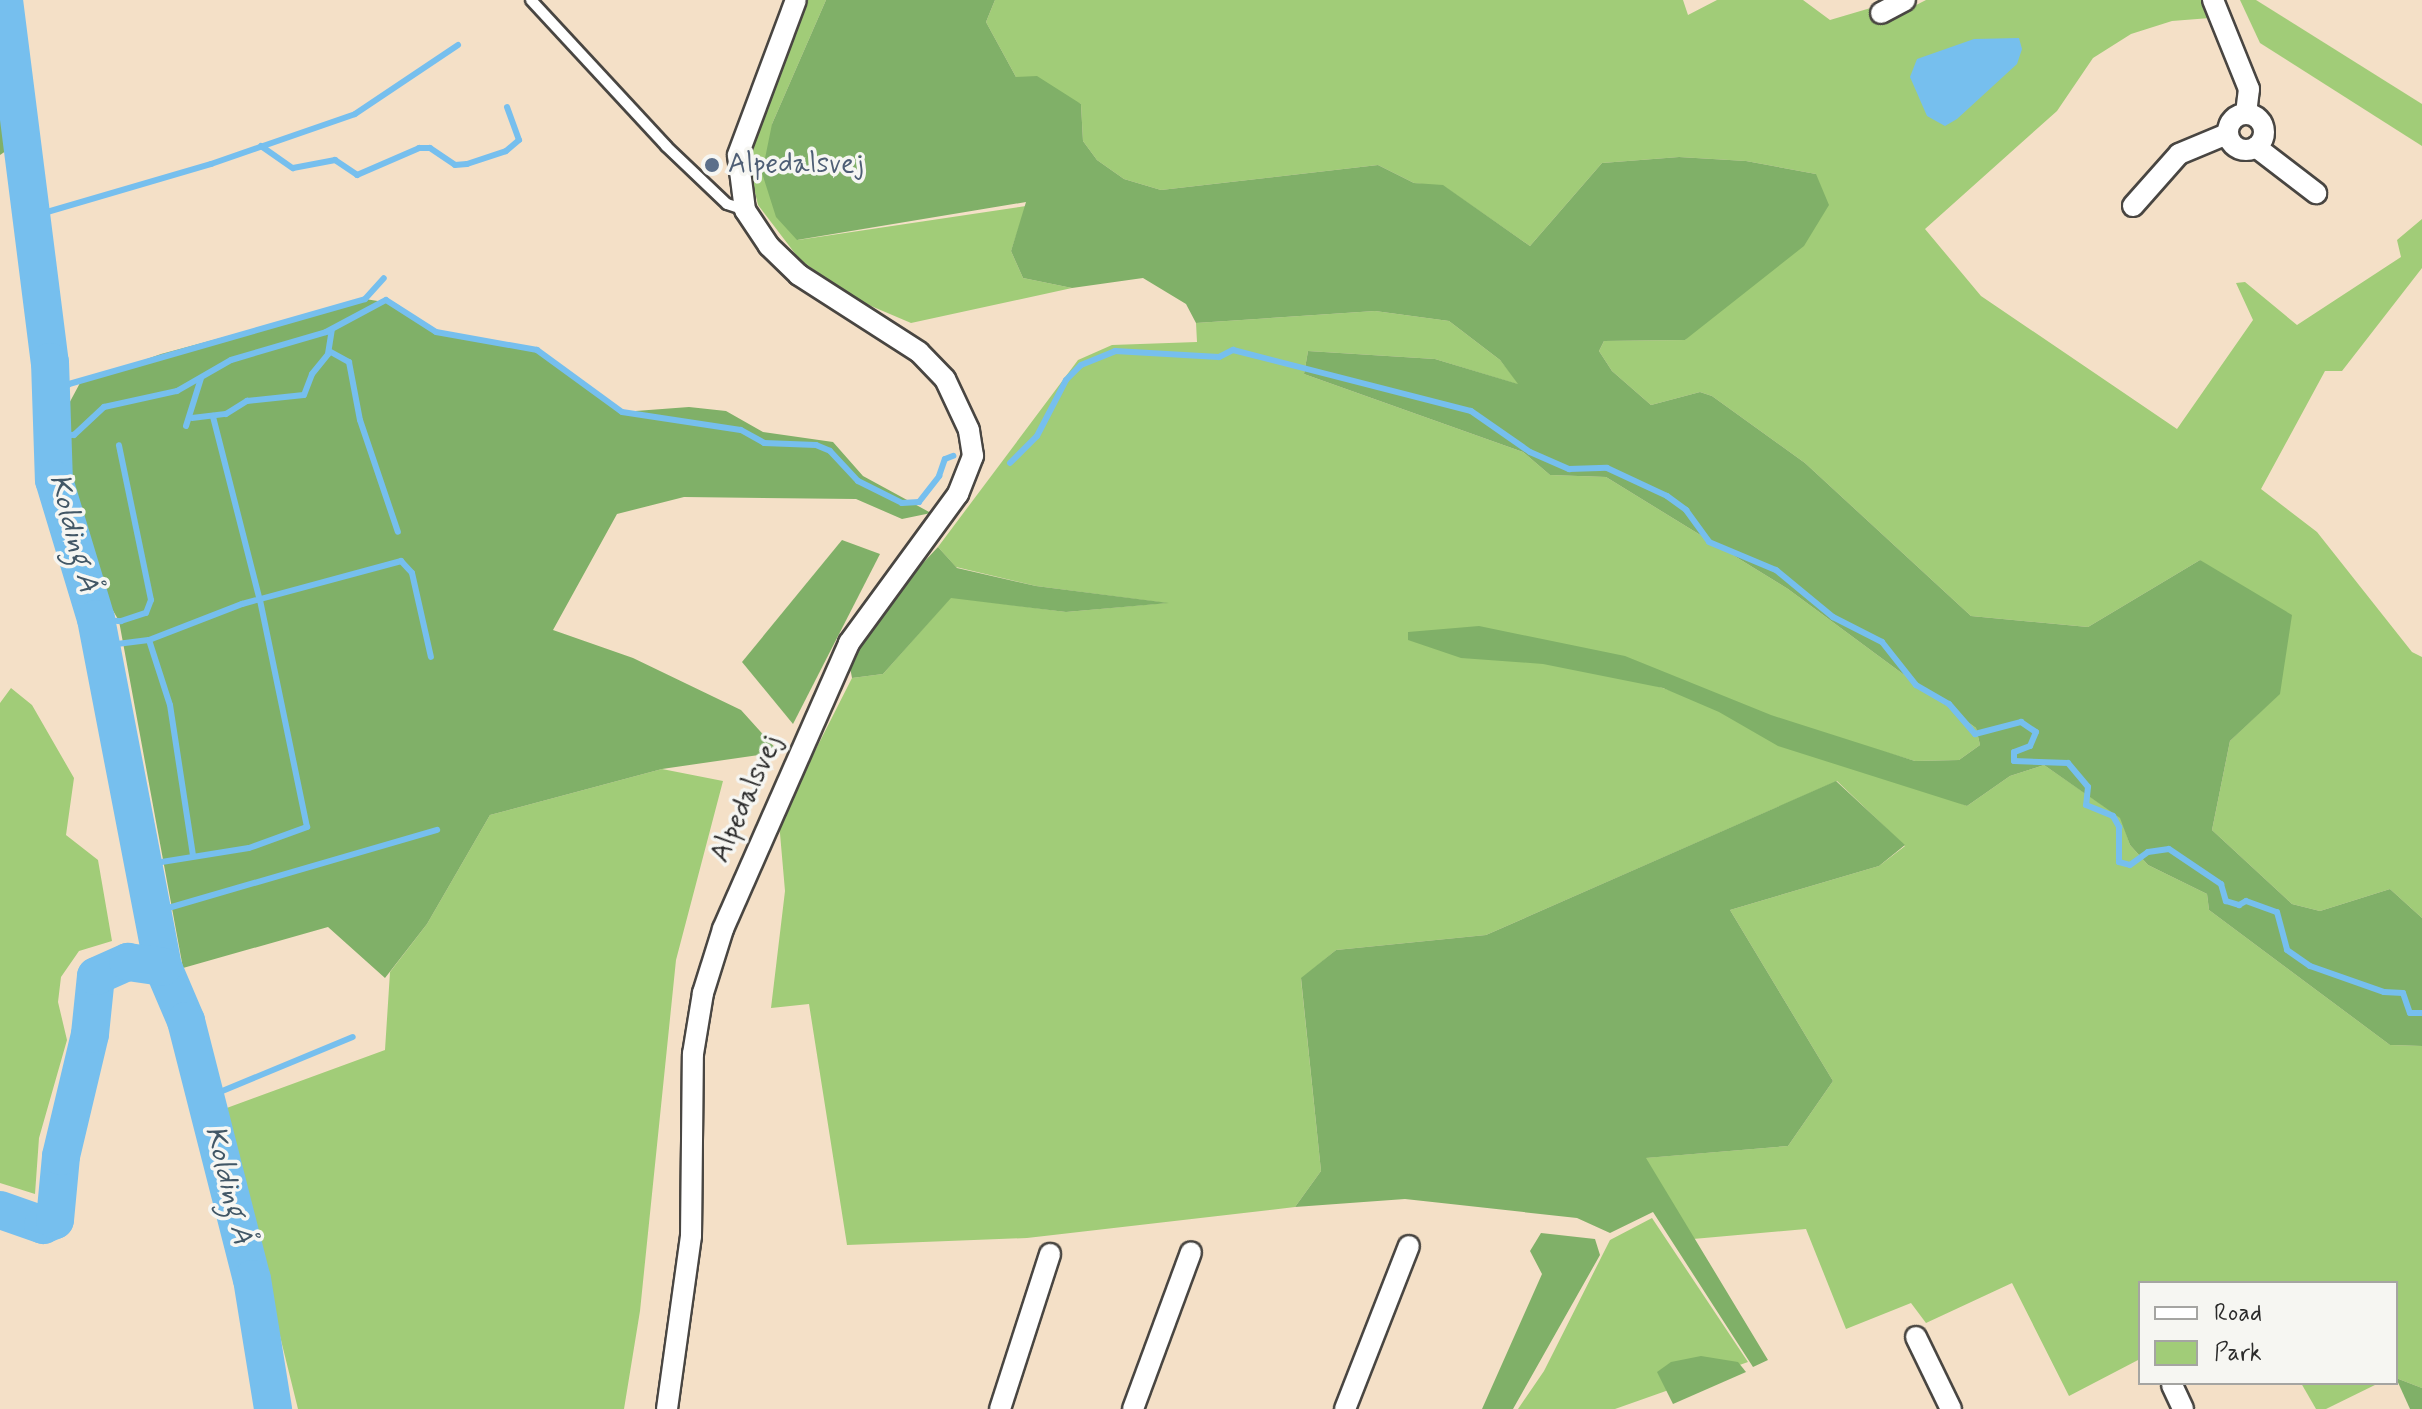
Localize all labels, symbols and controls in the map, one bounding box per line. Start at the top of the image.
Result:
place label: Alpedalsvej [728,148,864,182]
marker: Alpedalsvej [703,156,721,174]
water label: Kolding Å [40,470,106,596]
street label: Alpedalsvej [704,730,790,868]
water label: Kolding Å [196,1122,260,1248]
legend [2138,1281,2398,1385]
text: Road [2214,1298,2262,1329]
text: Park [2214,1338,2262,1369]

